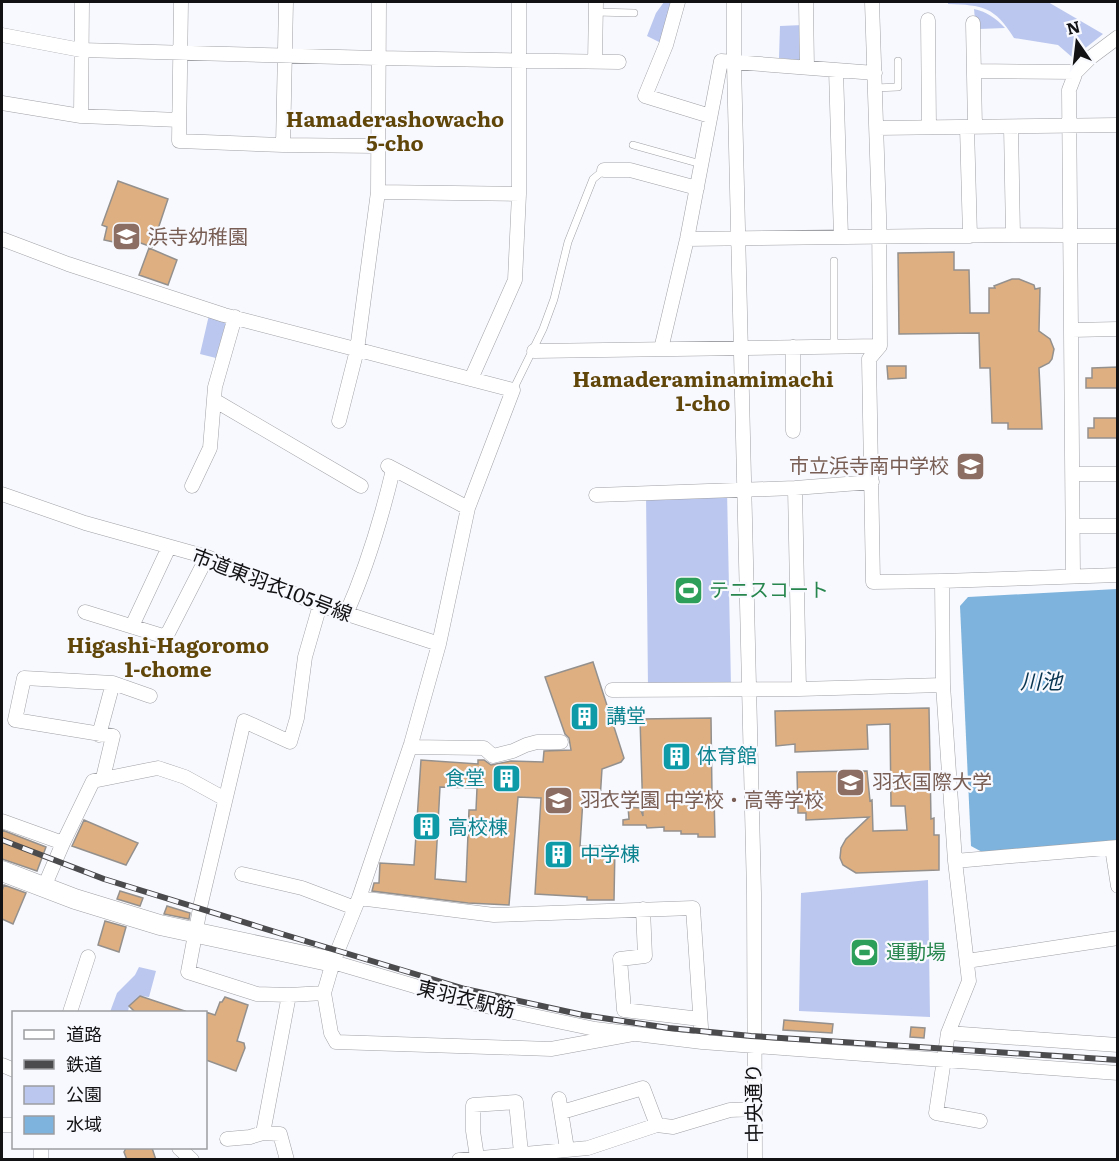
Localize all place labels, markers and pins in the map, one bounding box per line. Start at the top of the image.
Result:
place label: 浜寺幼稚園 [148,220,248,250]
school or university icon: 浜寺幼稚園 [111,221,143,253]
place label: 市立浜寺南中学校 [789,449,949,479]
school or university icon: 市立浜寺南中学校 [954,450,986,482]
place label: テニスコート [709,573,829,603]
sports icon: テニスコート [672,574,704,606]
place label: 講堂 [606,699,646,729]
building icon: 講堂 [569,700,601,732]
place label: 体育館 [697,739,757,769]
building icon: 体育館 [660,740,692,772]
place label: 食堂 [445,761,485,791]
building icon: 食堂 [490,762,522,794]
place label: 羽衣国際大学 [872,765,992,795]
school or university icon: 羽衣国際大学 [835,766,867,798]
place label: 羽衣学園 中学校・高等学校 [580,783,824,813]
school or university icon: 羽衣学園 中学校・高等学校 [543,784,575,816]
place label: 高校棟 [448,810,508,840]
building icon: 高校棟 [411,811,443,843]
place label: 中学棟 [580,837,640,867]
building icon: 中学棟 [543,838,575,870]
place label: 運動場 [886,935,946,965]
sports icon: 運動場 [849,936,881,968]

